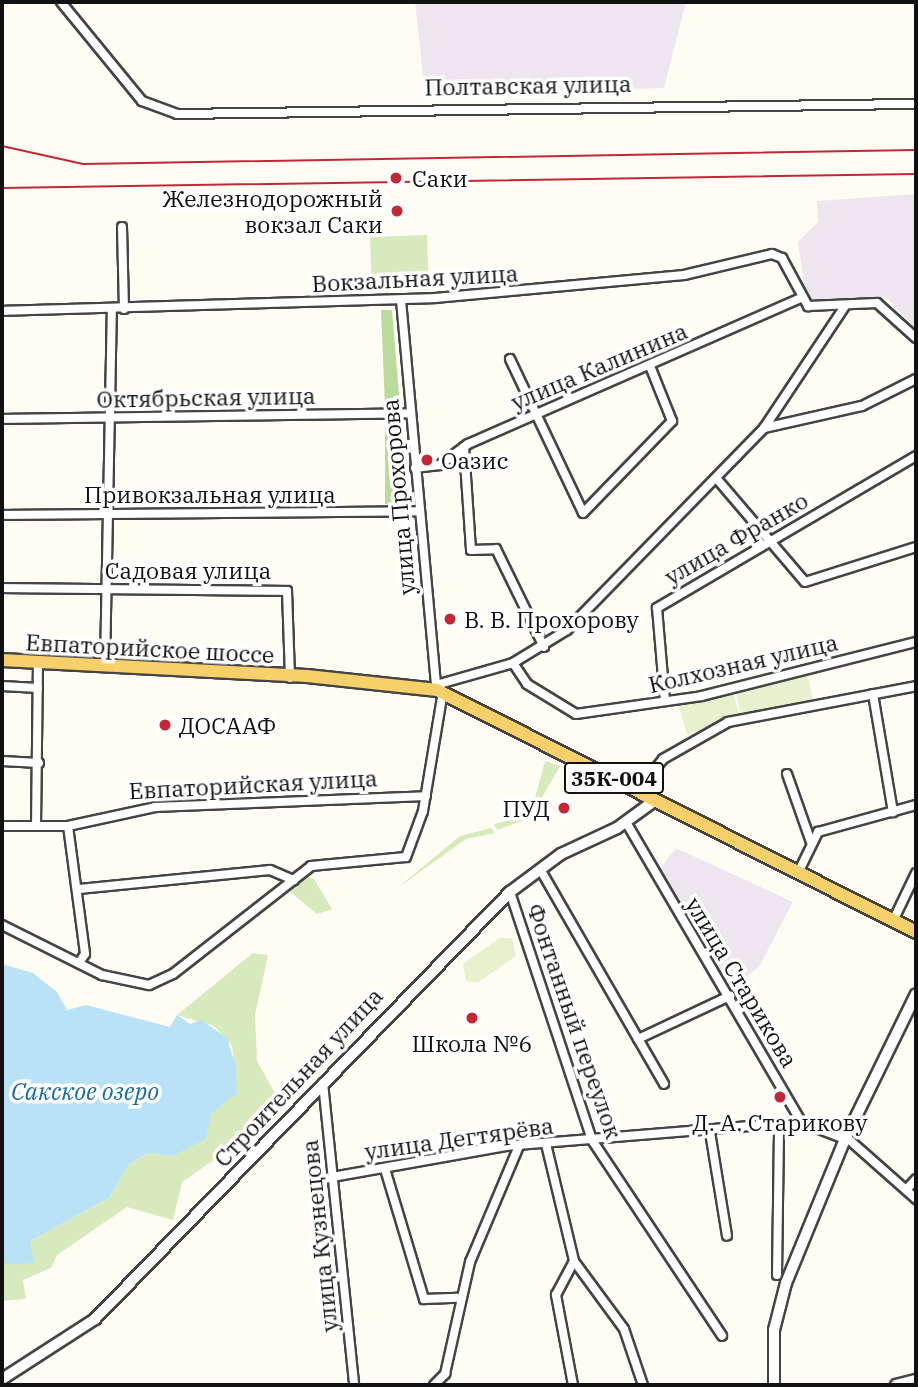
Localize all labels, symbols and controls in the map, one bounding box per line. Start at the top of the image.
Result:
street label: Полтавская улица [424,69,632,101]
place label: Саки [412,164,468,192]
marker: Саки [386,168,406,188]
place label: Железнодорожный вокзал Саки [162,184,383,238]
marker: Железнодорожный вокзал Саки [389,203,405,219]
street label: Вокзальная улица [311,259,519,297]
street label: улица Калинина [507,316,691,416]
street label: Октябрьская улица [96,381,316,413]
street label: улица Прохорова [376,398,420,596]
place label: Оазис [441,446,509,474]
marker: Оазис [419,452,435,468]
street label: Привокзальная улица [84,480,336,508]
street label: улица Франко [660,486,812,590]
street label: Садовая улица [105,556,271,584]
place label: В. В. Прохорову [464,605,639,633]
marker: В. В. Прохорову [442,611,458,627]
street label: Евпаторийское шоссе [25,628,275,668]
street label: Колхозная улица [646,628,840,698]
place label: ДОСААФ [179,711,276,739]
marker: ДОСААФ [157,717,173,733]
road number: 35К-004 [563,760,665,796]
street label: Евпаторийская улица [128,764,378,804]
place label: ПУД [502,794,550,822]
marker: ПУД [556,800,572,816]
street label: улица Старикова [680,892,804,1072]
street label: Фонтанный переулок [522,900,628,1142]
street label: Строительная улица [208,982,388,1172]
marker: Школа №6 [464,1010,480,1026]
place label: Школа №6 [412,1029,532,1057]
water label: Сакское озеро [11,1078,159,1106]
marker: Д. А. Старикову [772,1089,788,1105]
place label: Д. А. Старикову [693,1108,867,1136]
street label: улица Дегтярёва [363,1111,555,1165]
street label: улица Кузнецова [295,1138,343,1334]

